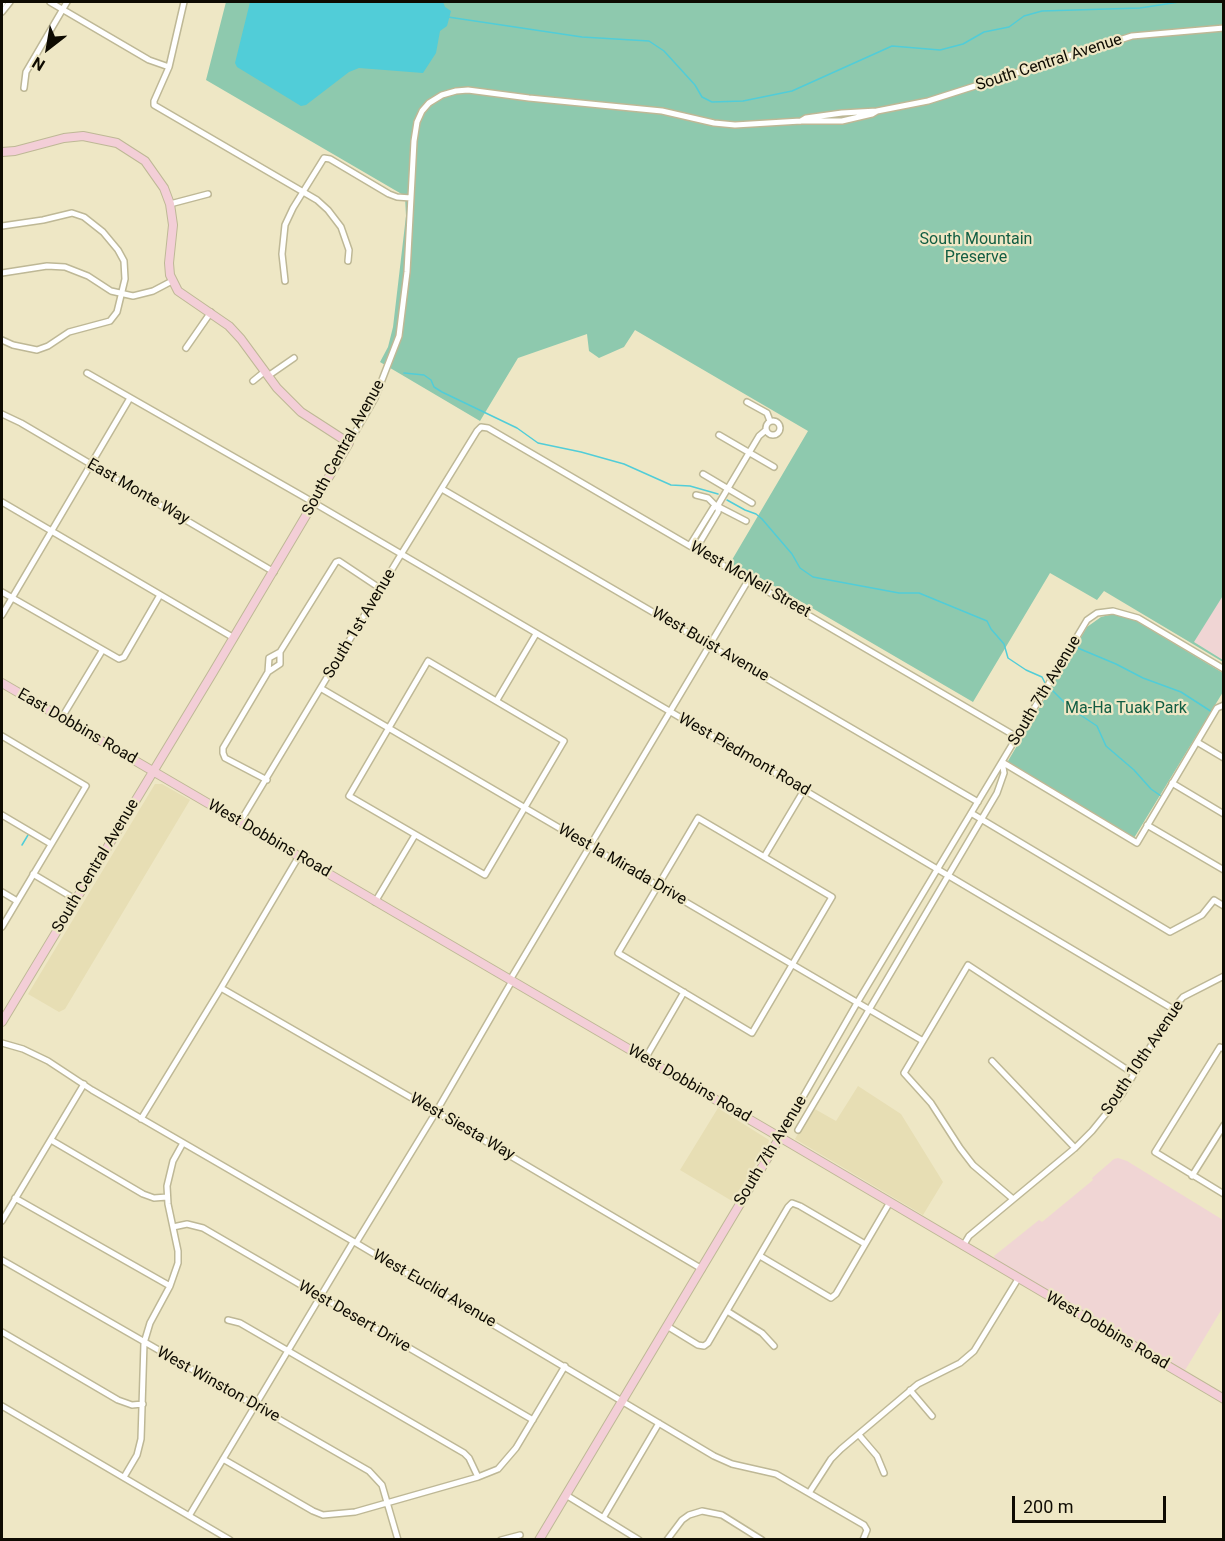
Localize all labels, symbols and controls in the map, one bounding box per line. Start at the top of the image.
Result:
north arrow [18,18,78,78]
street label: South Central Avenue [974,30,1124,96]
text: N [29,53,48,75]
park label: South Mountain Preserve [920,230,1032,268]
street label: South Central Avenue [299,377,389,519]
street label: East Monte Way [83,455,193,529]
street label: West McNeil Street [686,538,814,622]
street label: South 1st Avenue [320,566,400,682]
street label: West Buist Avenue [648,604,772,686]
street label: South 7th Avenue [1005,633,1085,749]
street label: East Dobbins Road [14,685,140,769]
park label: Ma-Ha Tuak Park [1065,699,1187,719]
street label: West Piedmont Road [675,709,813,801]
street label: South Central Avenue [49,796,143,936]
street label: West Dobbins Road [204,796,334,882]
street label: West la Mirada Drive [554,820,690,910]
street label: South 10th Avenue [1098,997,1188,1119]
street label: West Dobbins Road [624,1041,754,1127]
street label: West Siesta Way [406,1089,518,1165]
street label: South 7th Avenue [731,1093,811,1209]
street label: West Euclid Avenue [369,1246,499,1332]
street label: West Desert Drive [294,1277,414,1357]
street label: West Dobbins Road [1042,1288,1172,1374]
street label: West Winston Drive [153,1343,283,1427]
scale bar [1015,1484,1170,1522]
text: 200 m [1023,1496,1074,1517]

